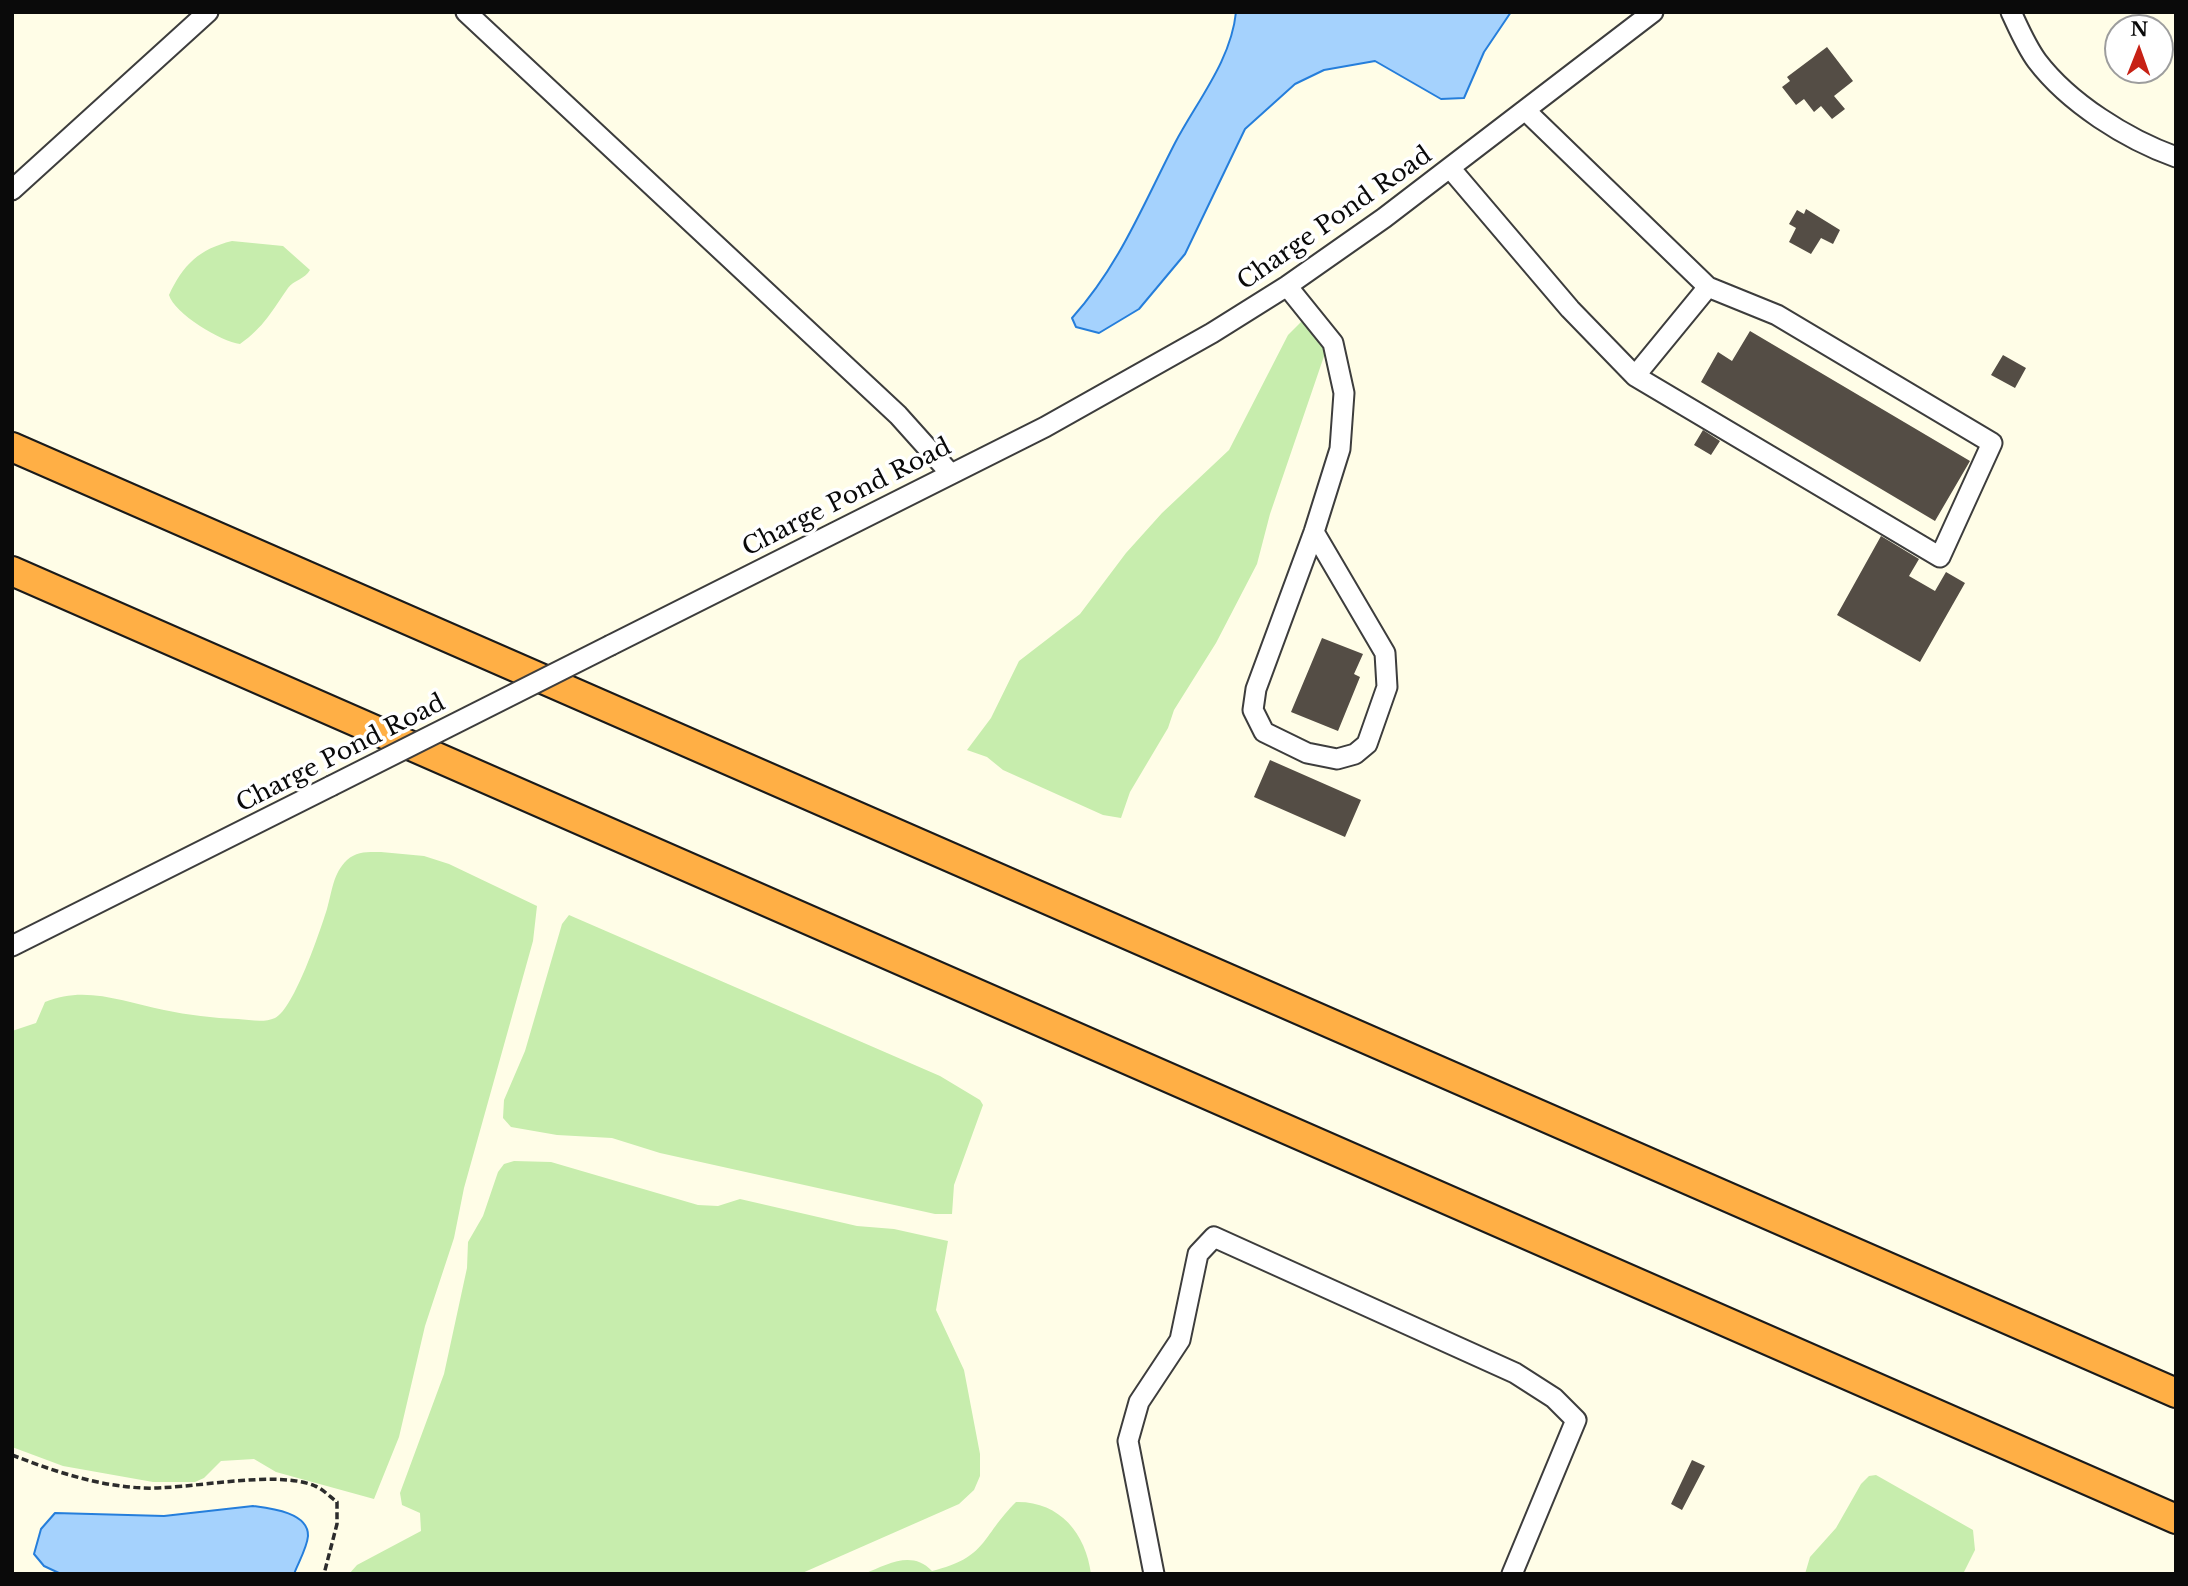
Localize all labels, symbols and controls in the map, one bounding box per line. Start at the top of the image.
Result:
north arrow [2104,14,2174,84]
text: N [2130,18,2148,41]
street label: Charge Pond Road [1232,141,1438,297]
street label: Charge Pond Road [738,433,956,563]
street label: Charge Pond Road [232,689,450,819]

